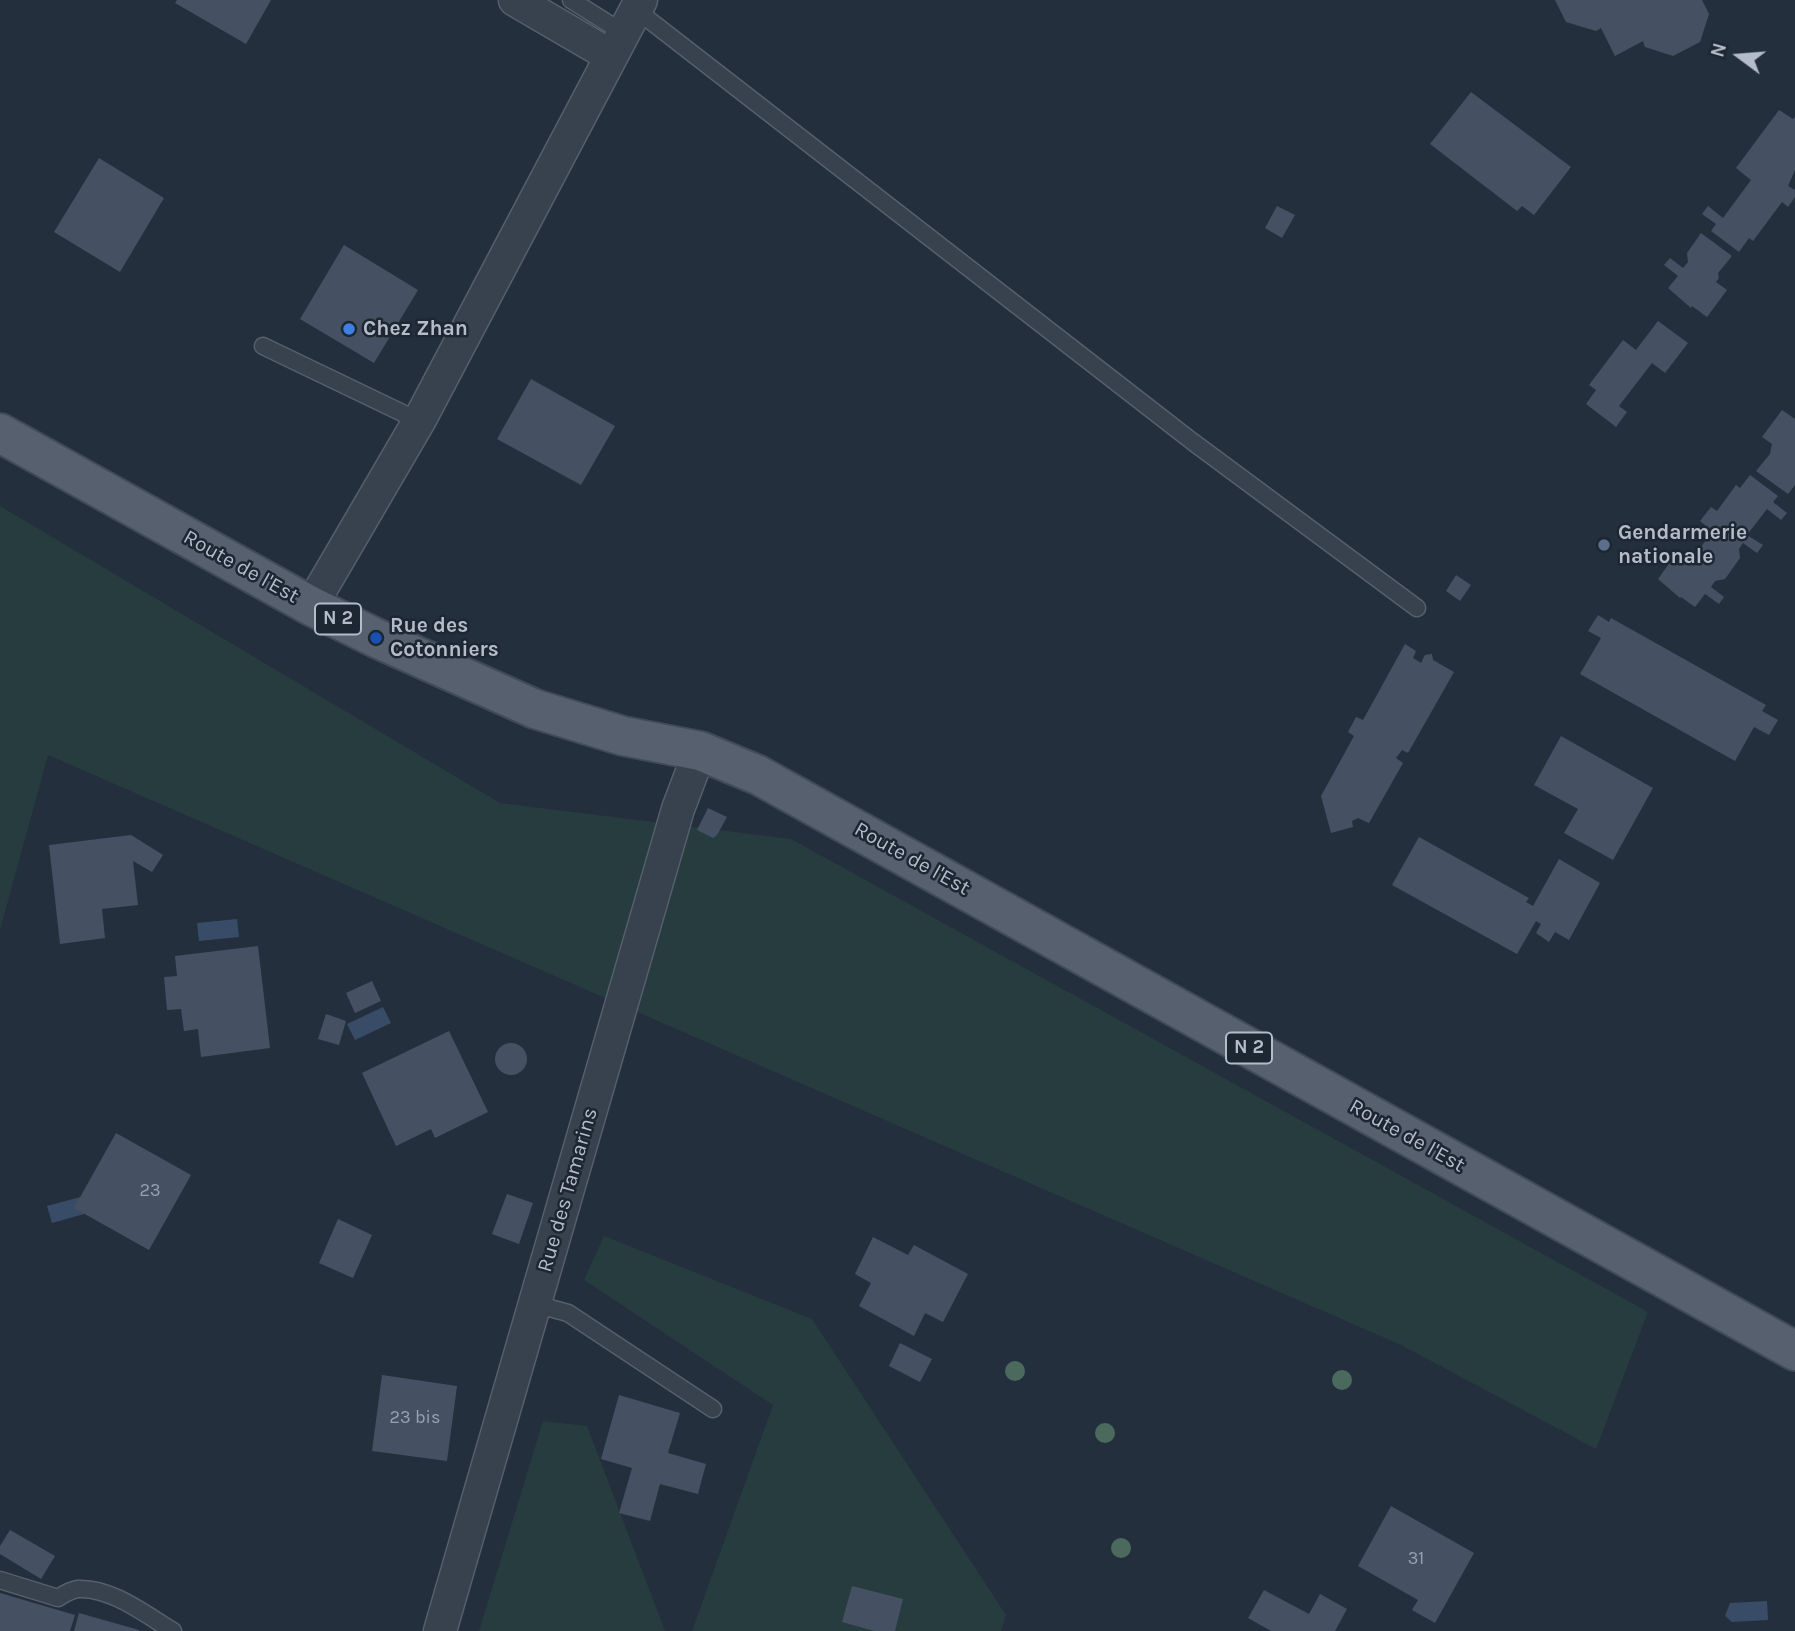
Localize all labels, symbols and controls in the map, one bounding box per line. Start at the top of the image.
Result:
north arrow [1704,21,1774,91]
text: N [1706,41,1731,60]
place label: Chez Zhan [363,316,468,342]
marker: Chez Zhan [341,321,357,337]
place label: Gendarmerie nationale [1618,520,1747,570]
street label: Route de l'Est [179,525,303,609]
marker: Gendarmerie nationale [1596,537,1612,553]
road number: N 2 [315,604,361,634]
place label: Rue des Cotonniers [390,613,499,663]
marker: Rue des Cotonniers [368,630,384,646]
street label: Route de l'Est [850,817,974,901]
road number: N 2 [1226,1032,1272,1064]
street label: Route de l'Est [1345,1094,1469,1178]
street label: Rue des Tamarins [533,1105,603,1275]
house number: 23 [139,1180,161,1202]
house number: 23 bis [390,1407,440,1429]
house number: 31 [1408,1548,1424,1570]

